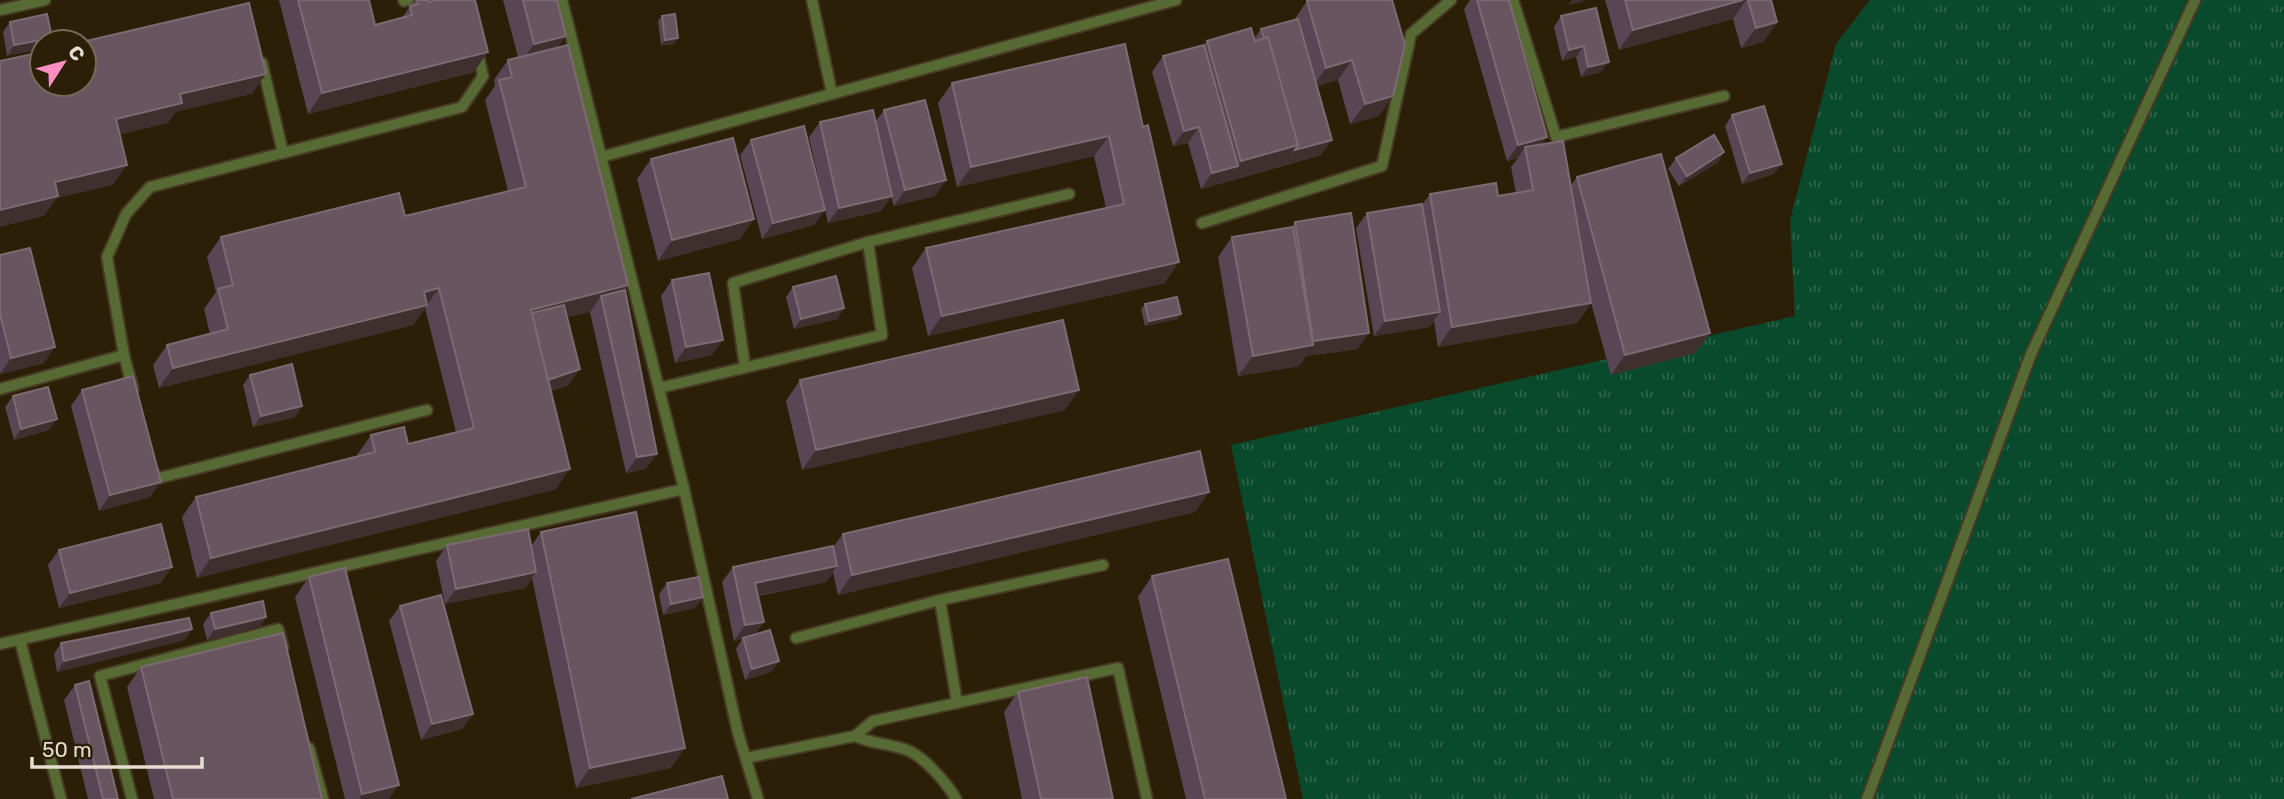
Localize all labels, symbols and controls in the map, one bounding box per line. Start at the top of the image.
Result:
north arrow [28,28,98,98]
text: С [63,41,90,65]
scale bar [32,726,201,770]
text: 50 m [42,737,92,762]

